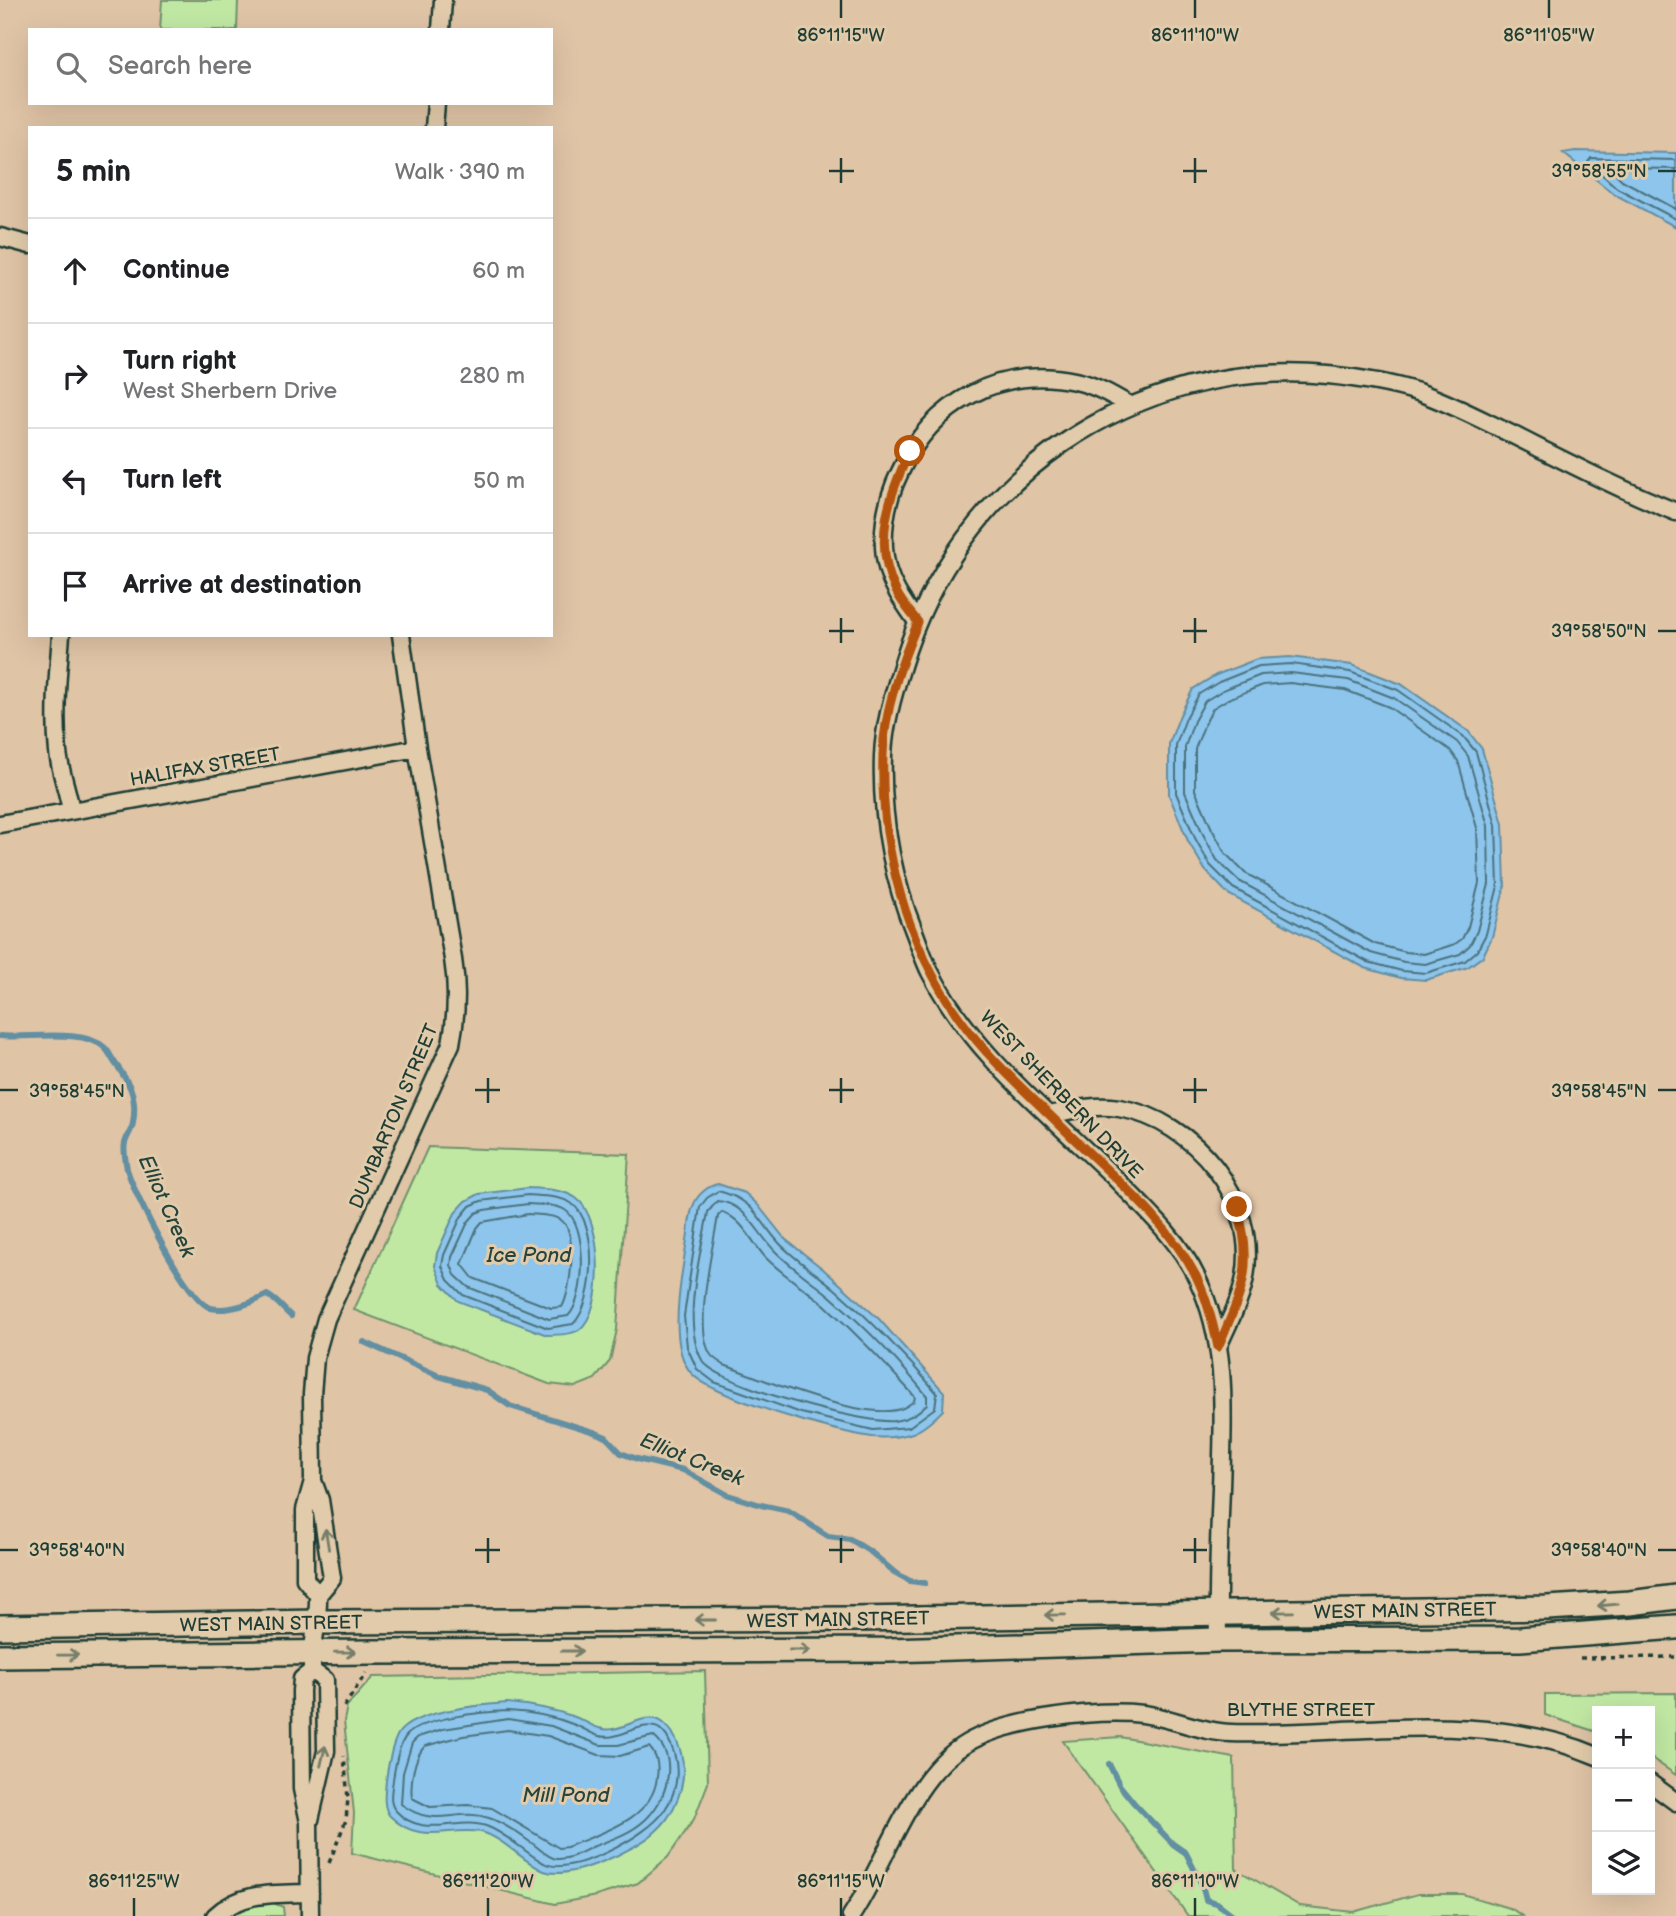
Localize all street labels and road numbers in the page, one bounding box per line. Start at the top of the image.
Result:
street label: HALIFAX STREET [128,743,283,792]
street label: WEST SHERBERN DRIVE [975,1006,1147,1184]
street label: DUMBARTON STREET [345,1020,444,1212]
street label: WEST MAIN STREET [1313,1598,1497,1625]
street label: WEST MAIN STREET [746,1607,930,1634]
street label: WEST MAIN STREET [179,1611,363,1638]
street label: BLYTHE STREET [1227,1699,1376,1722]

